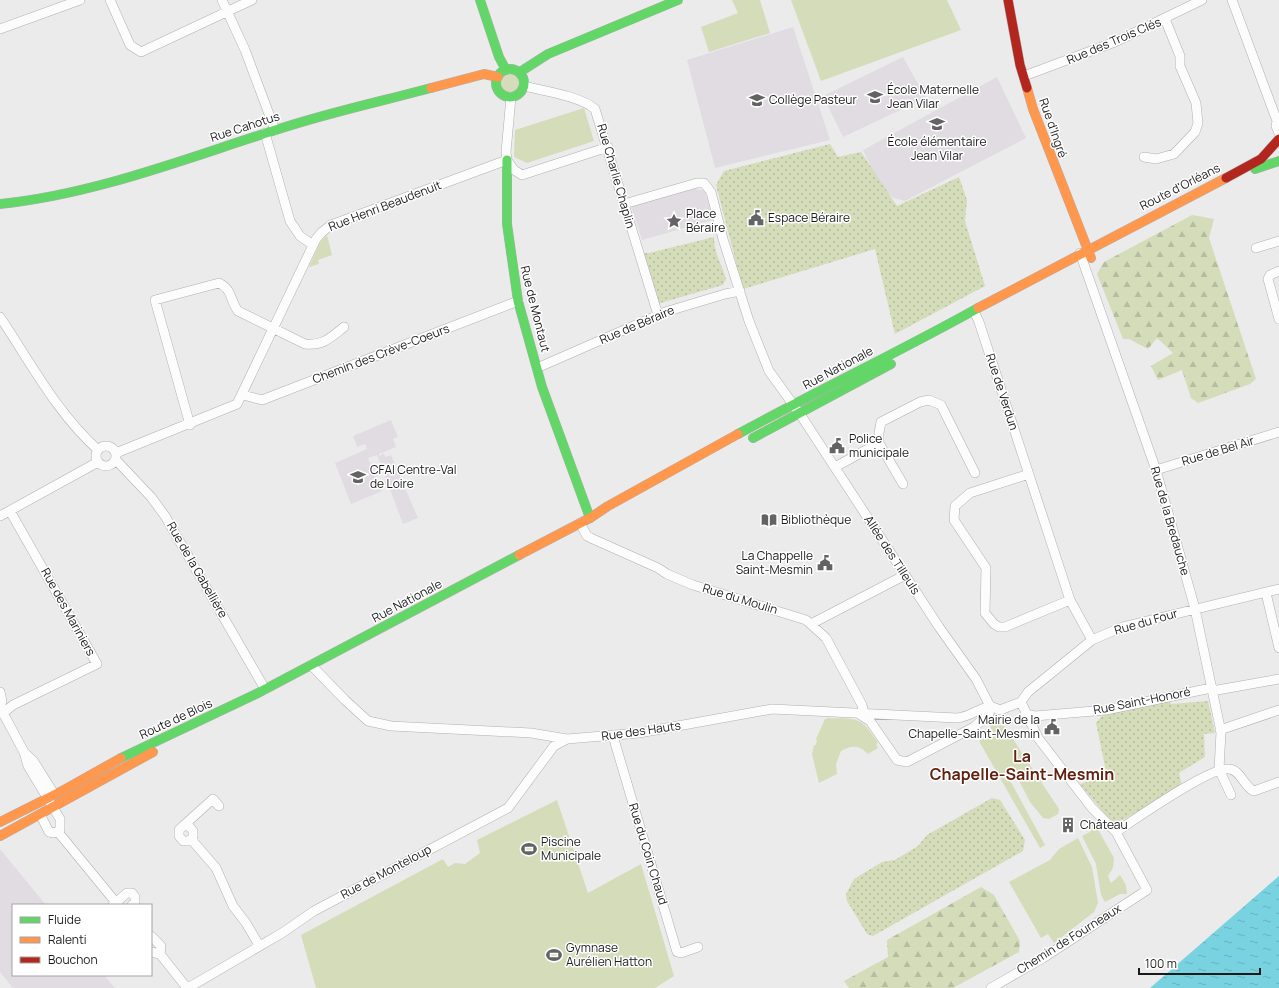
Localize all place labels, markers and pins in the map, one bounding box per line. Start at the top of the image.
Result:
place label: École Maternelle Jean Vilar [887,81,979,112]
school or university icon: École Maternelle Jean Vilar [866,88,884,106]
school or university icon: Collège Pasteur [748,91,766,109]
place label: Collège Pasteur [769,91,857,108]
school or university icon: École élémentaire Jean Vilar [928,115,946,133]
place label: École élémentaire Jean Vilar [888,133,986,164]
place label: Place Béraire [686,205,725,236]
public building icon: Espace Béraire [747,209,765,227]
place label: Espace Béraire [768,209,850,226]
place icon: Place Béraire [665,212,683,230]
place label: Police municipale [849,430,909,461]
public building icon: Police municipale [828,437,846,455]
place label: CFAI Centre-Val de Loire [370,461,457,492]
school or university icon: CFAI Centre-Val de Loire [349,468,367,486]
library icon: Bibliothèque [760,511,778,529]
place label: Bibliothèque [781,511,851,528]
place label: La Chappelle Saint-Mesmin [736,547,813,578]
public building icon: La Chappelle Saint-Mesmin [816,554,834,572]
place label: Mairie de la Chapelle-Saint-Mesmin [908,711,1040,742]
public building icon: Mairie de la Chapelle-Saint-Mesmin [1043,718,1061,736]
building icon: Château [1059,816,1077,834]
place label: Château [1080,816,1128,833]
place label: Piscine Municipale [541,833,601,864]
sports icon: Piscine Municipale [520,840,538,858]
place label: Gymnase Aurélien Hatton [566,939,652,970]
sports icon: Gymnase Aurélien Hatton [545,946,563,964]

